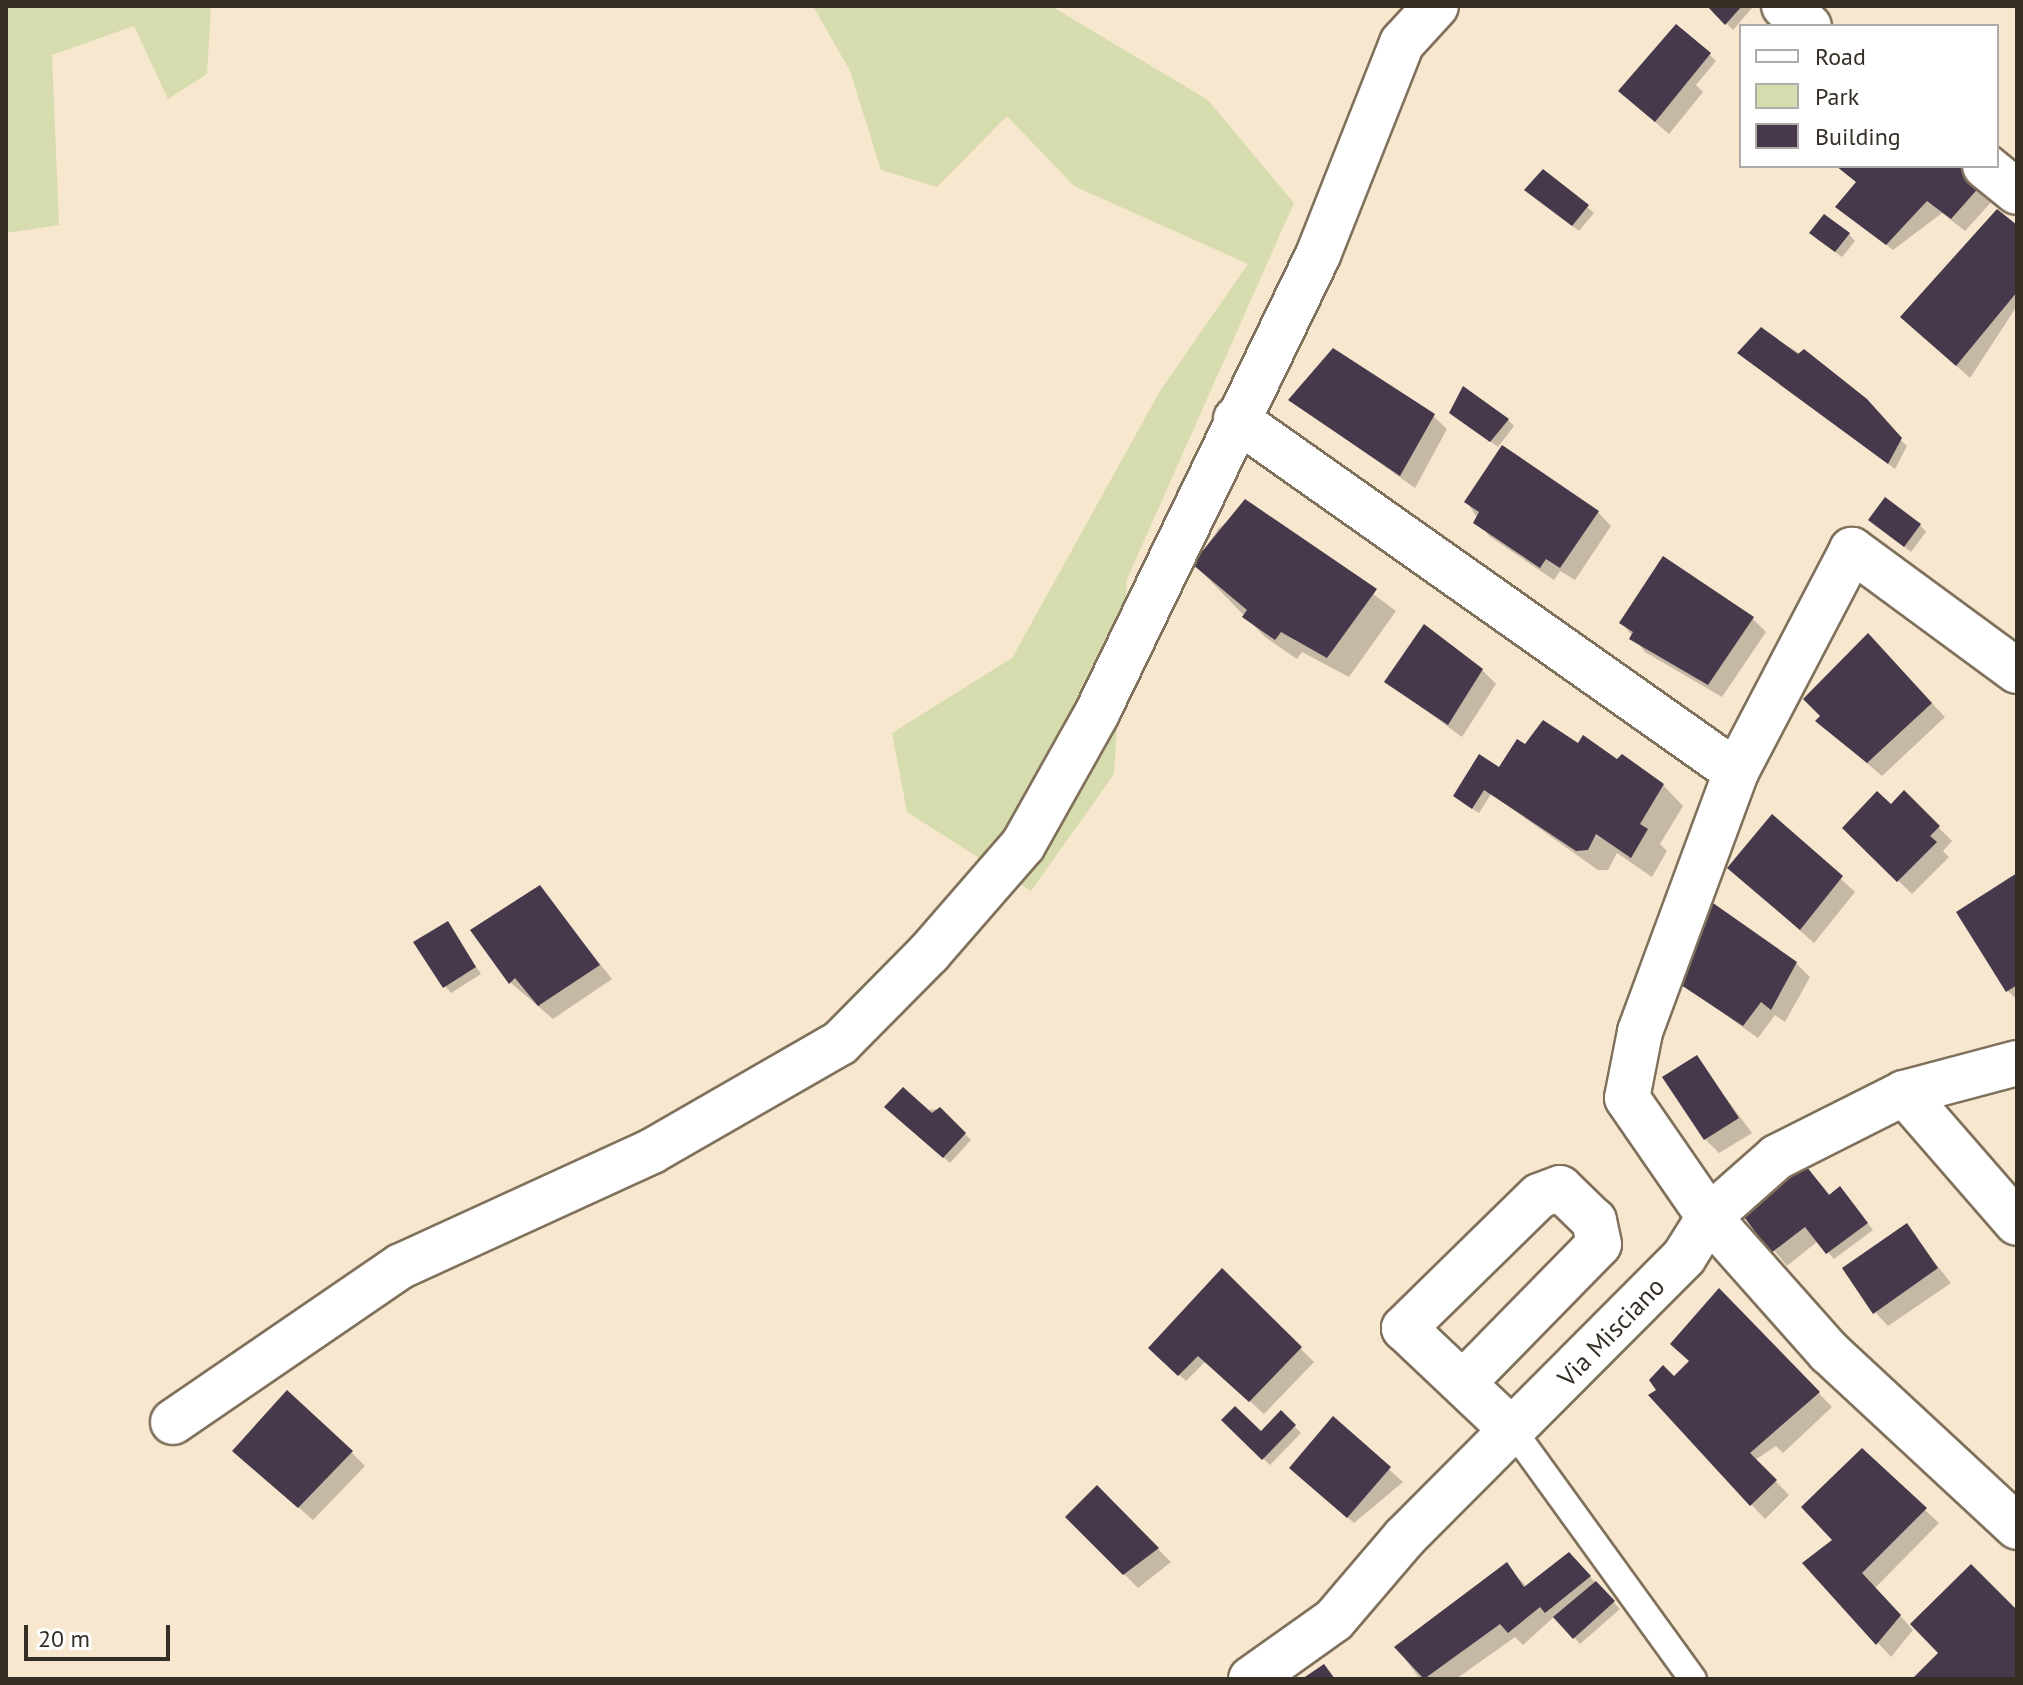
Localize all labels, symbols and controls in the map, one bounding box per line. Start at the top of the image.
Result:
legend [1739,24,1999,168]
text: Road [1815,41,1866,72]
text: Park [1815,81,1859,112]
text: Building [1815,121,1901,152]
street label: Via Misciano [1551,1271,1671,1393]
scale bar [28,1609,174,1659]
text: 20 m [38,1623,90,1654]

